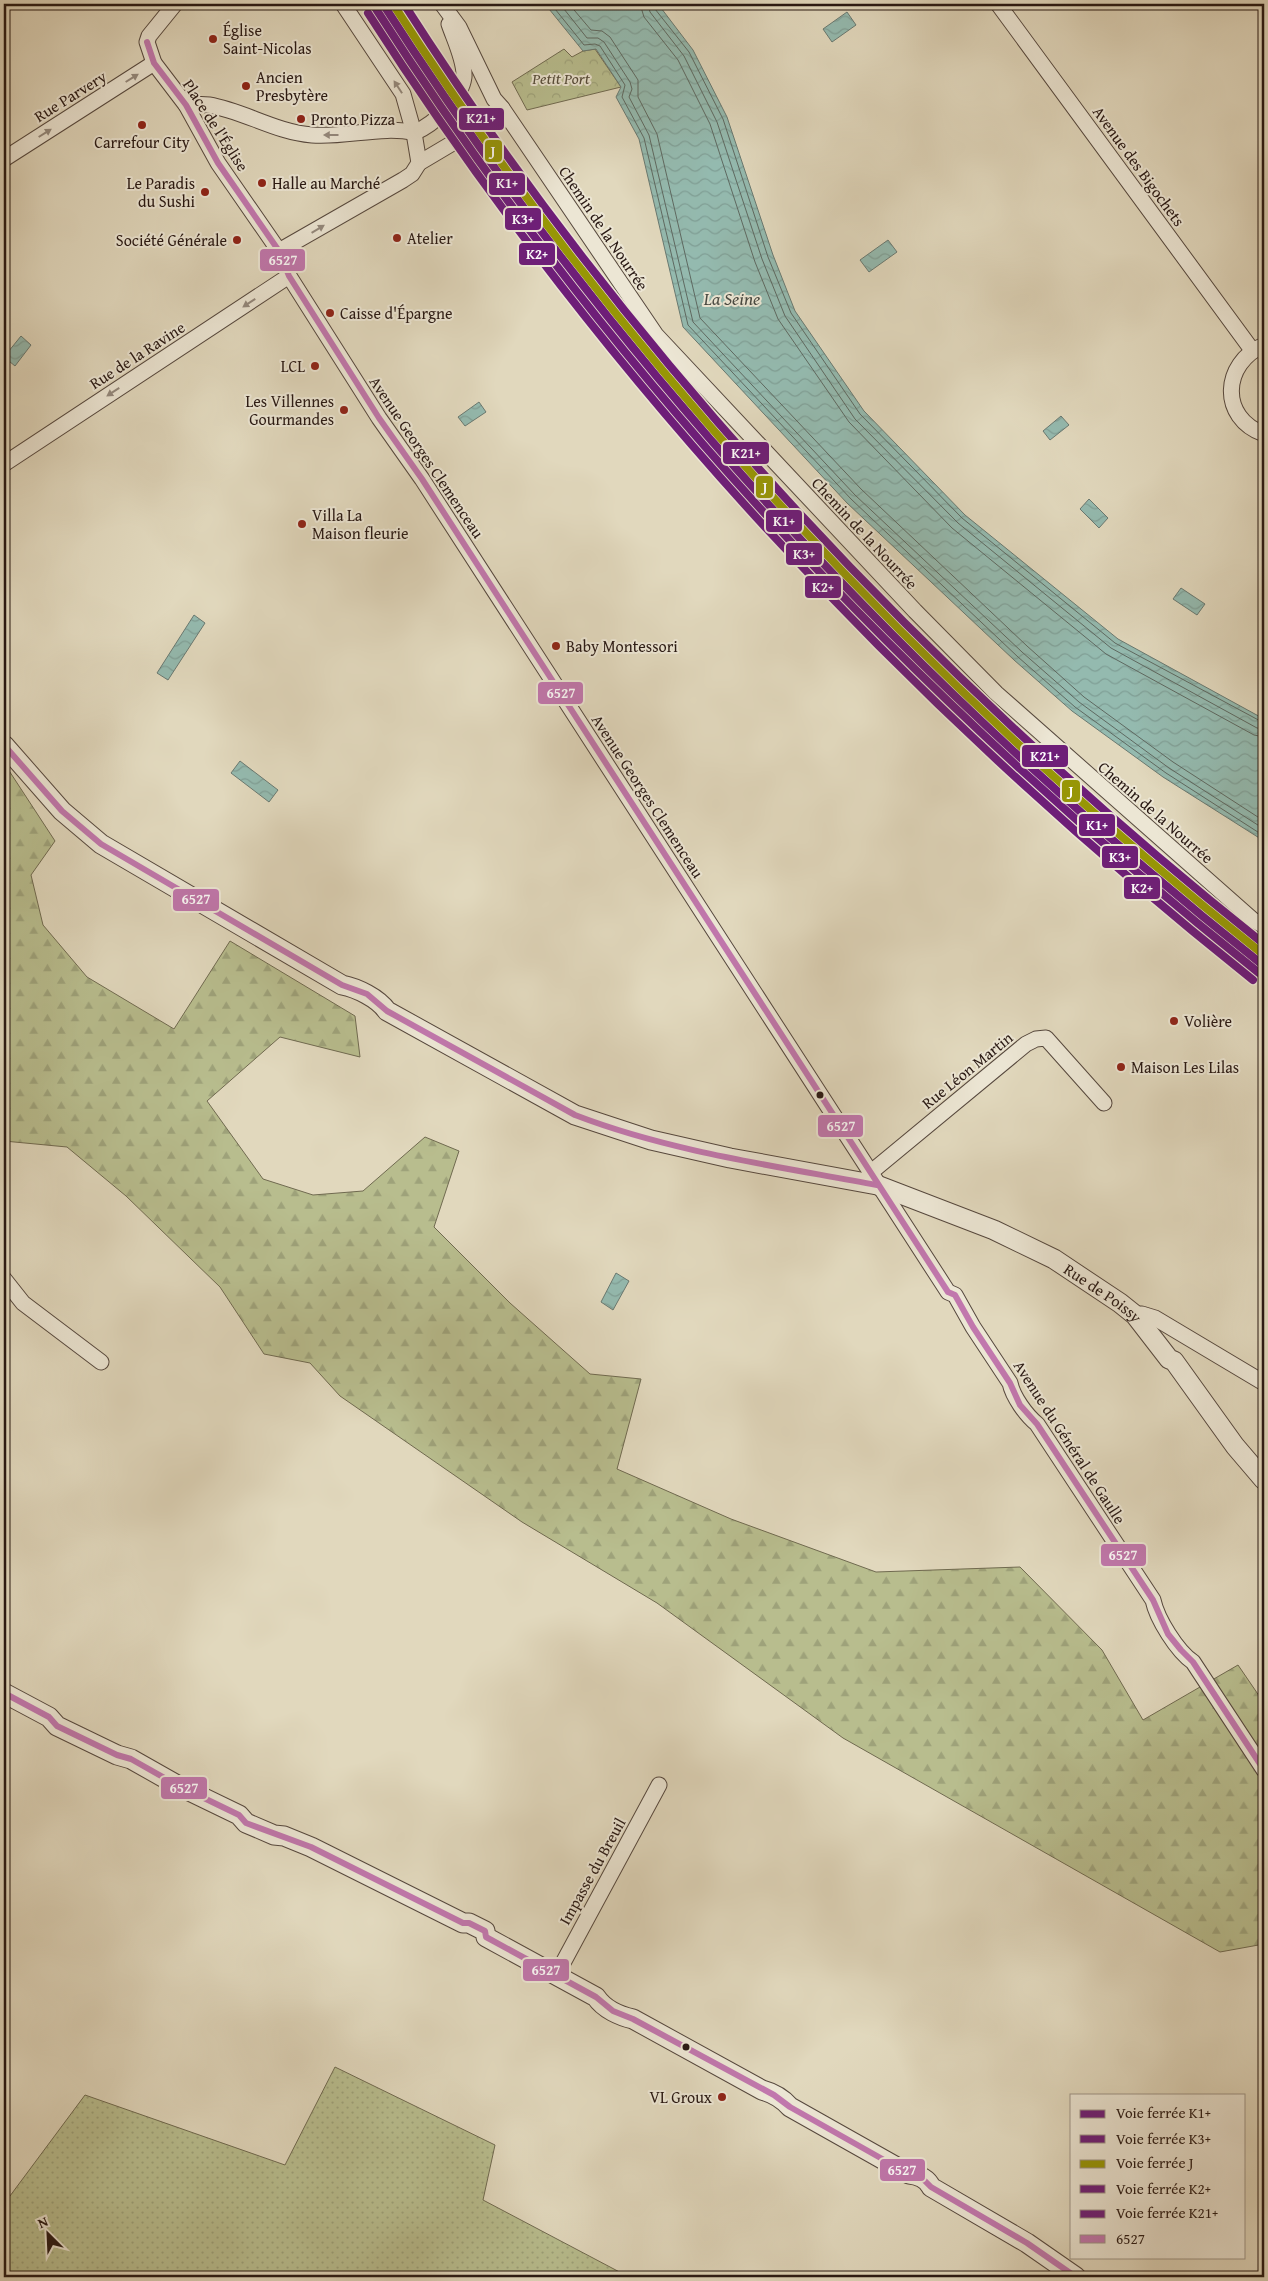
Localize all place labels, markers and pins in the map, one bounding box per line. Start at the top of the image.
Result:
place label: Église Saint-Nicolas [223,18,312,60]
marker: Église Saint-Nicolas [207,33,219,45]
place label: Ancien Presbytère [256,65,328,107]
marker: Ancien Presbytère [240,80,252,92]
place label: Pronto Pizza [311,107,396,131]
marker: Pronto Pizza [295,113,307,125]
marker: Carrefour City [136,119,148,131]
place label: Carrefour City [94,130,190,154]
place label: Le Paradis du Sushi [127,171,196,213]
place label: Halle au Marché [272,171,380,195]
marker: Halle au Marché [256,177,268,189]
marker: Le Paradis du Sushi [199,186,211,198]
place label: Atelier [407,226,453,250]
place label: Société Générale [116,228,227,252]
marker: Atelier [391,232,403,244]
marker: Société Générale [231,234,243,246]
place label: Caisse d'Épargne [340,301,452,325]
marker: Caisse d'Épargne [324,307,336,319]
place label: LCL [281,354,305,378]
marker: LCL [309,360,321,372]
place label: Les Villennes Gourmandes [246,389,334,431]
marker: Les Villennes Gourmandes [338,404,350,416]
place label: Villa La Maison fleurie [312,503,409,545]
marker: Villa La Maison fleurie [296,518,308,530]
place label: Baby Montessori [566,634,678,658]
marker: Baby Montessori [550,640,562,652]
place label: Volière [1184,1009,1232,1033]
marker: Volière [1168,1015,1180,1027]
place label: Maison Les Lilas [1131,1055,1239,1079]
marker: Maison Les Lilas [1115,1061,1127,1073]
unlabelled marker [815,1090,825,1100]
unlabelled marker [681,2042,691,2052]
place label: VL Groux [649,2085,713,2109]
marker: VL Groux [716,2091,728,2103]

